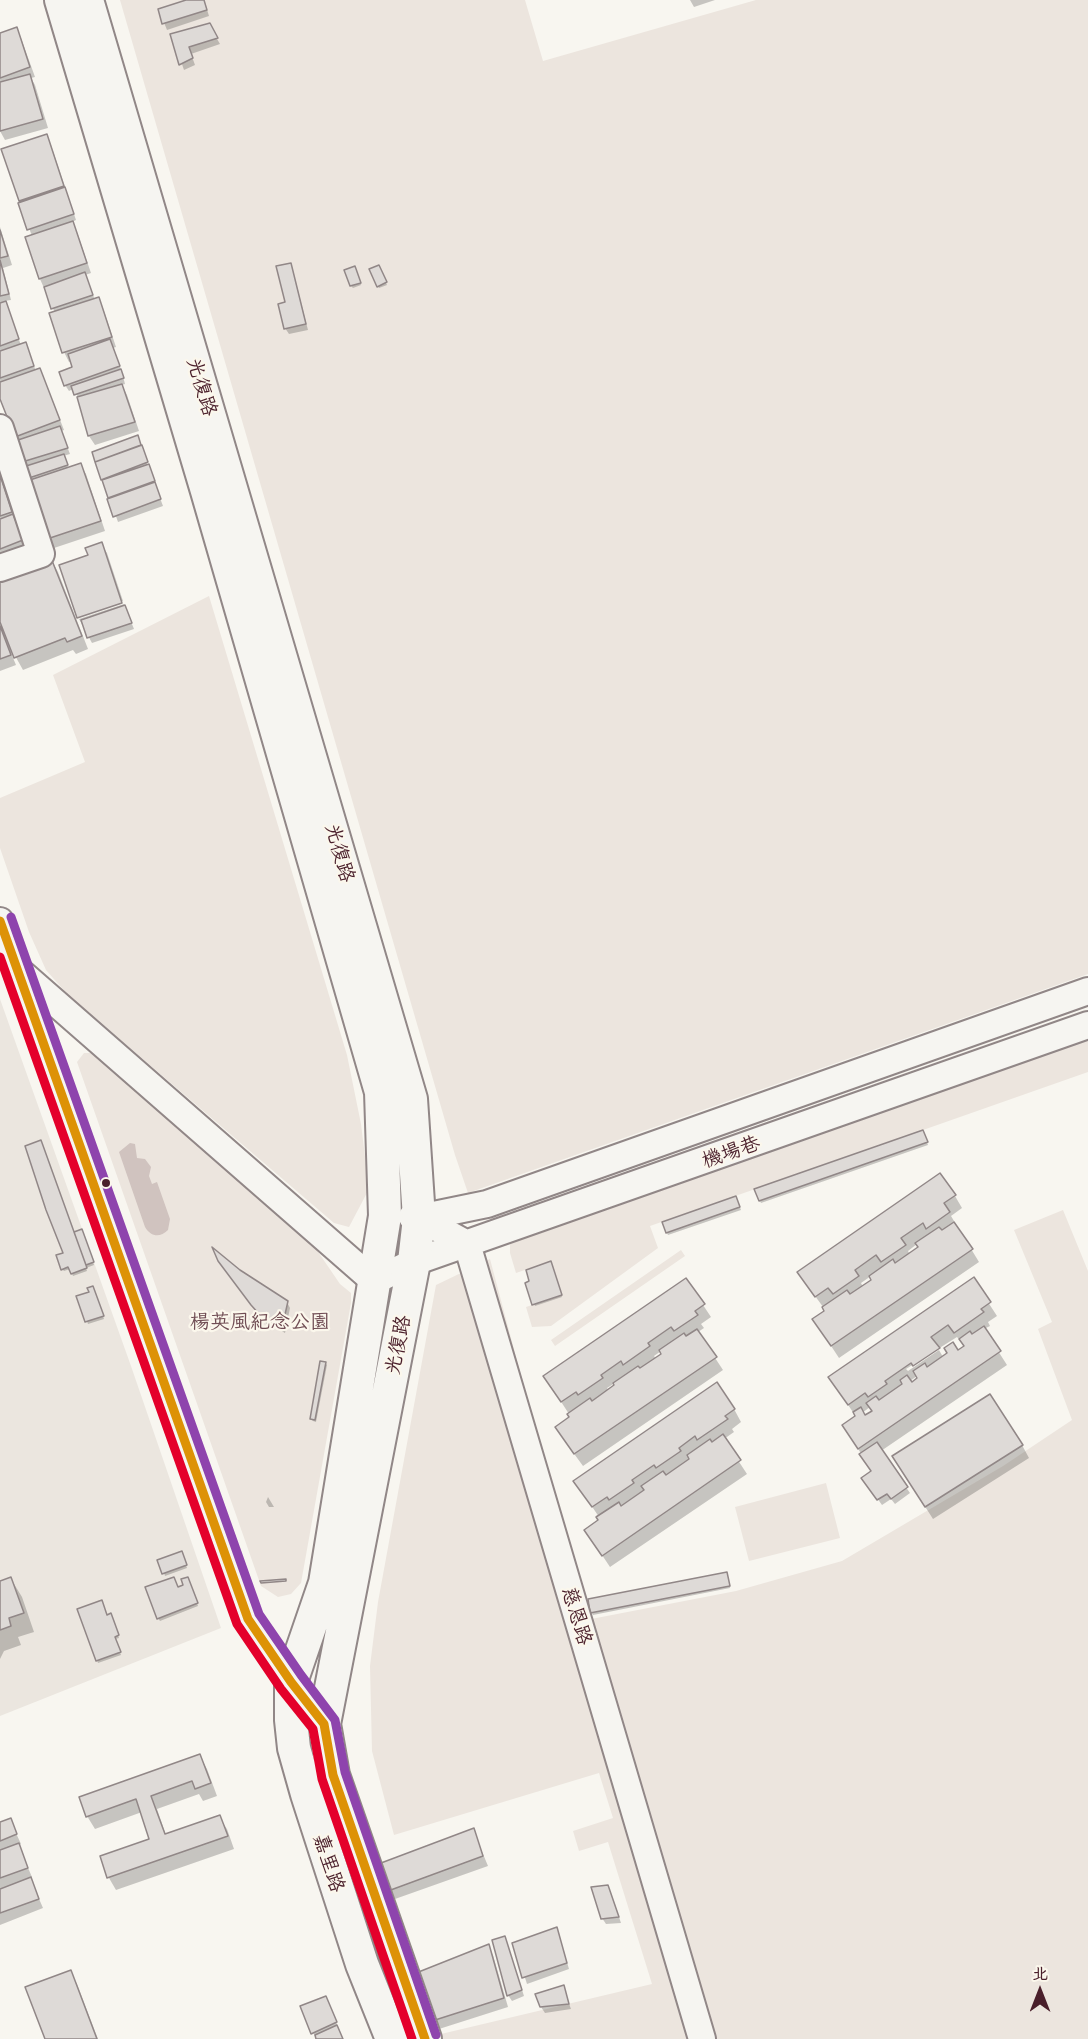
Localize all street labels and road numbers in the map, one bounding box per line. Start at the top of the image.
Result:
street label: 光復路 [182,355,222,419]
street label: 光復路 [320,821,360,885]
street label: 機場巷 [699,1131,763,1173]
street label: 光復路 [380,1313,416,1377]
street label: 慈恩路 [557,1584,597,1648]
street label: 嘉里路 [308,1831,350,1895]

